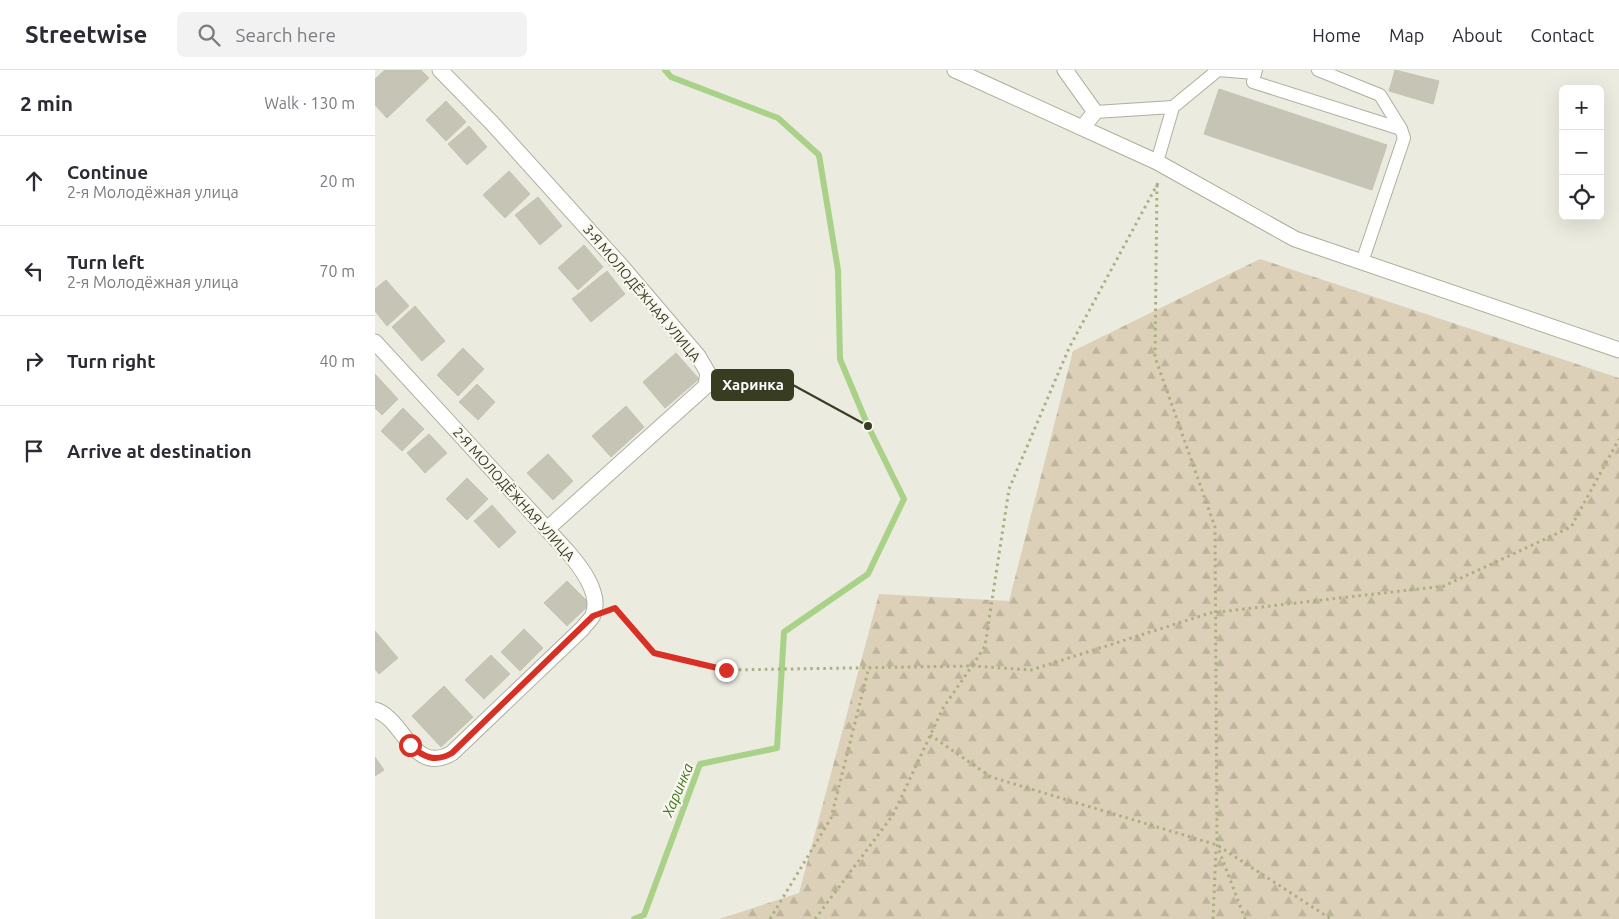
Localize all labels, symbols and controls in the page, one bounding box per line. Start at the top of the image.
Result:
search box [177,12,527,57]
text: Streetwise [25,21,147,48]
icon: search [195,21,223,49]
text: Search here [235,24,336,46]
text: Home [1312,25,1361,45]
text: Map [1389,25,1424,45]
text: About [1452,25,1502,45]
text: Contact [1530,25,1594,45]
map controls [1559,85,1604,220]
button: + [1559,85,1604,130]
text: 2 min [20,91,73,115]
text: Walk · 130 m [264,94,355,112]
button: − [1559,130,1604,175]
text: Continue [67,161,148,183]
icon: ahead [20,167,48,195]
text: 20 m [319,172,355,190]
button: locate [1559,175,1604,220]
text: 2-я Молодёжная улица [67,183,239,201]
street label: 3-Я МОЛОДЁЖНАЯ УЛИЦА [580,221,704,365]
text: Turn left [67,251,145,273]
icon: left [20,257,48,285]
text: 70 m [319,262,355,280]
text: 2-я Молодёжная улица [67,273,239,291]
icon: right [20,347,48,375]
text: Turn right [67,350,155,372]
text: 40 m [319,352,355,370]
callout: Харинка [712,370,793,400]
text: Харинка [722,376,784,393]
street label: 2-Я МОЛОДЁЖНАЯ УЛИЦА [450,424,578,564]
icon: arrive [20,437,48,465]
text: Arrive at destination [67,440,252,462]
route end [715,659,738,682]
route start [399,734,422,757]
water label: Харинка [658,761,696,820]

